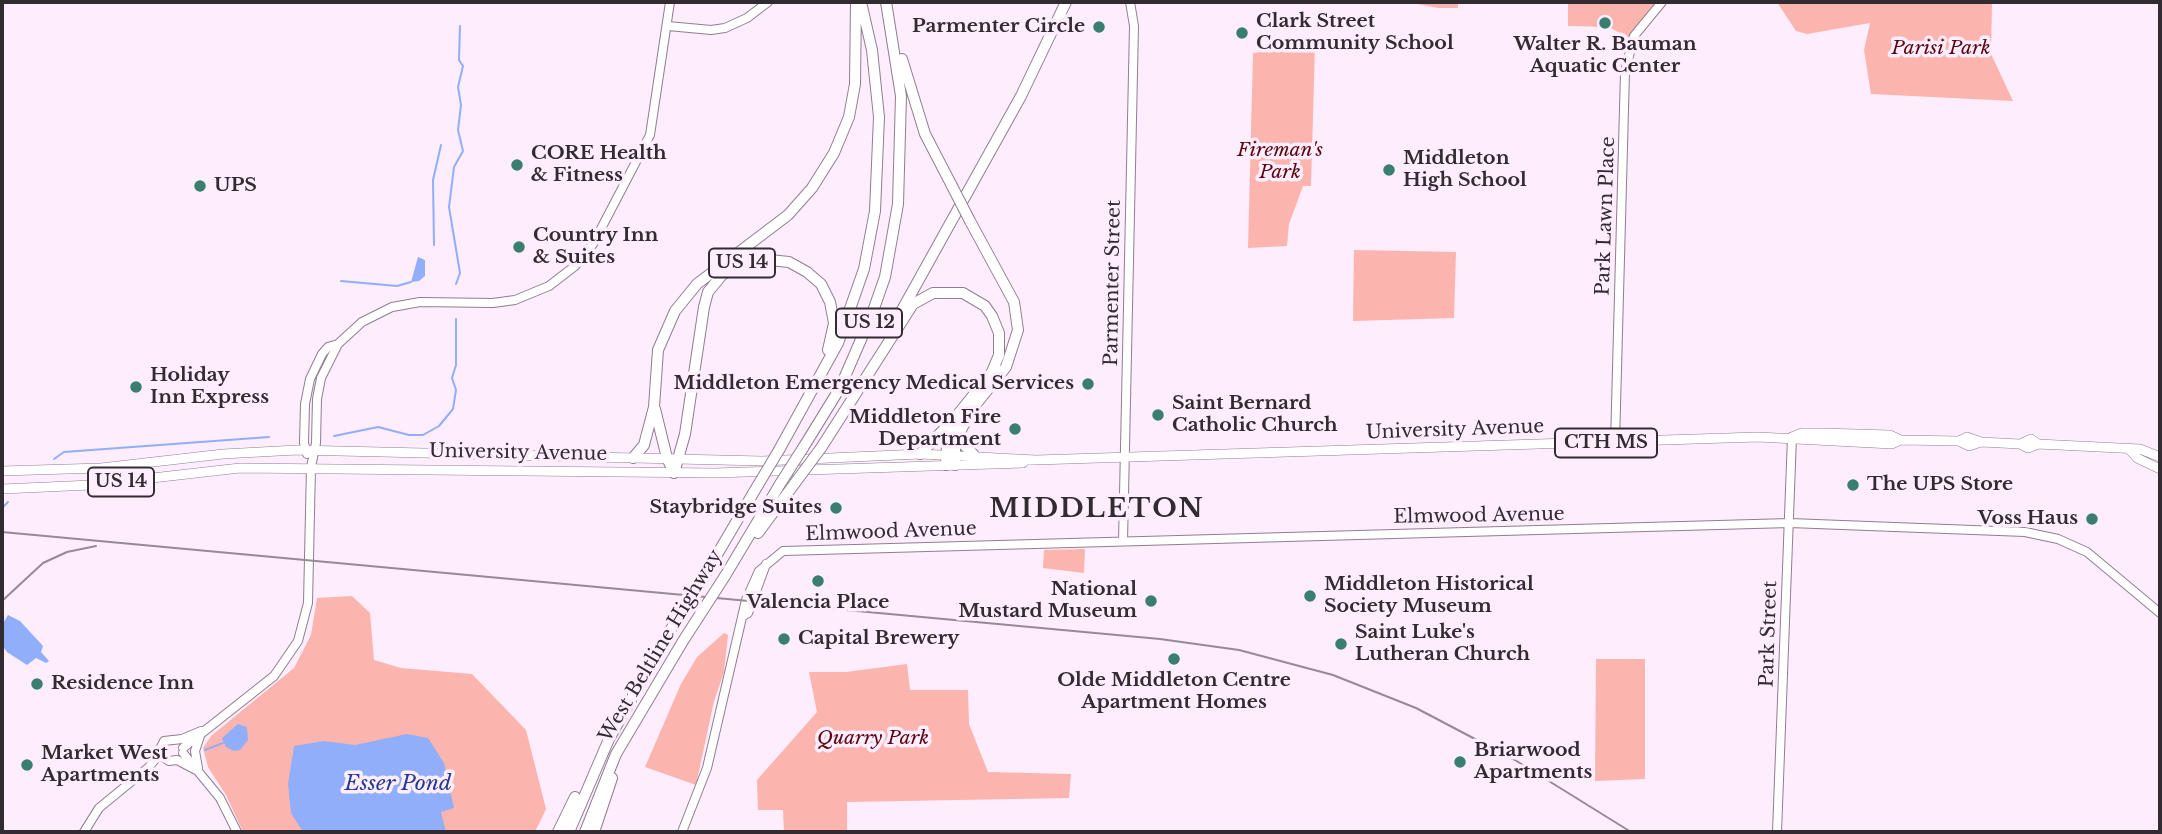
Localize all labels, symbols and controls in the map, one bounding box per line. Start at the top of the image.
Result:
place label: Clark Street Community School [1256,11,1454,55]
marker: Walter R. Bauman Aquatic Center [1597,15,1613,31]
place label: Parmenter Circle [912,16,1085,38]
marker: Parmenter Circle [1091,19,1107,35]
marker: Clark Street Community School [1234,25,1250,41]
place label: Walter R. Bauman Aquatic Center [1513,34,1697,78]
park label: Parisi Park [1892,38,1990,60]
street label: Park Lawn Place [1592,136,1620,296]
park label: Fireman's Park [1237,140,1323,184]
place label: CORE Health & Fitness [531,143,667,187]
place label: Middleton High School [1403,148,1527,192]
marker: CORE Health & Fitness [509,157,525,173]
marker: Middleton High School [1381,162,1397,178]
place label: UPS [214,175,257,197]
marker: UPS [192,178,208,194]
street label: Parmenter Street [1100,200,1126,366]
place label: Country Inn & Suites [533,225,658,269]
marker: Country Inn & Suites [511,239,527,255]
road number: US 14 [709,248,775,278]
road number: US 12 [836,309,902,338]
place label: Holiday Inn Express [150,365,269,409]
place label: Middleton Emergency Medical Services [673,373,1074,395]
marker: Middleton Emergency Medical Services [1080,376,1096,392]
marker: Holiday Inn Express [128,379,144,395]
place label: Saint Bernard Catholic Church [1172,393,1338,437]
place label: Middleton Fire Department [849,407,1001,451]
marker: Saint Bernard Catholic Church [1150,407,1166,423]
street label: University Avenue [1365,415,1545,445]
marker: Middleton Fire Department [1007,421,1023,437]
road number: CTH MS [1555,428,1657,458]
street label: University Avenue [429,440,607,466]
road number: US 14 [88,468,154,496]
place label: The UPS Store [1867,474,2013,496]
marker: The UPS Store [1845,477,1861,493]
district label: MIDDLETON [990,494,1204,526]
place label: Staybridge Suites [650,497,822,519]
marker: Staybridge Suites [828,500,844,516]
street label: Elmwood Avenue [1393,503,1565,529]
place label: Voss Haus [1978,508,2078,530]
marker: Voss Haus [2084,511,2100,527]
street label: Elmwood Avenue [805,518,977,546]
street label: West Beltline Highway [594,546,728,746]
marker: Valencia Place [810,573,826,589]
place label: Middleton Historical Society Museum [1324,574,1534,618]
place label: National Mustard Museum [958,579,1137,623]
street label: Park Street [1756,580,1782,688]
marker: Middleton Historical Society Museum [1302,588,1318,604]
place label: Valencia Place [747,592,889,614]
marker: National Mustard Museum [1143,593,1159,609]
place label: Saint Luke's Lutheran Church [1355,622,1530,666]
place label: Capital Brewery [798,628,959,650]
marker: Capital Brewery [776,631,792,647]
marker: Saint Luke's Lutheran Church [1333,636,1349,652]
marker: Olde Middleton Centre Apartment Homes [1166,651,1182,667]
place label: Olde Middleton Centre Apartment Homes [1057,670,1291,714]
place label: Residence Inn [51,673,194,695]
marker: Residence Inn [29,676,45,692]
park label: Quarry Park [817,728,929,750]
place label: Briarwood Apartments [1474,740,1592,784]
place label: Market West Apartments [41,743,168,787]
marker: Briarwood Apartments [1452,754,1468,770]
marker: Market West Apartments [19,757,35,773]
water label: Esser Pond [345,771,451,797]

